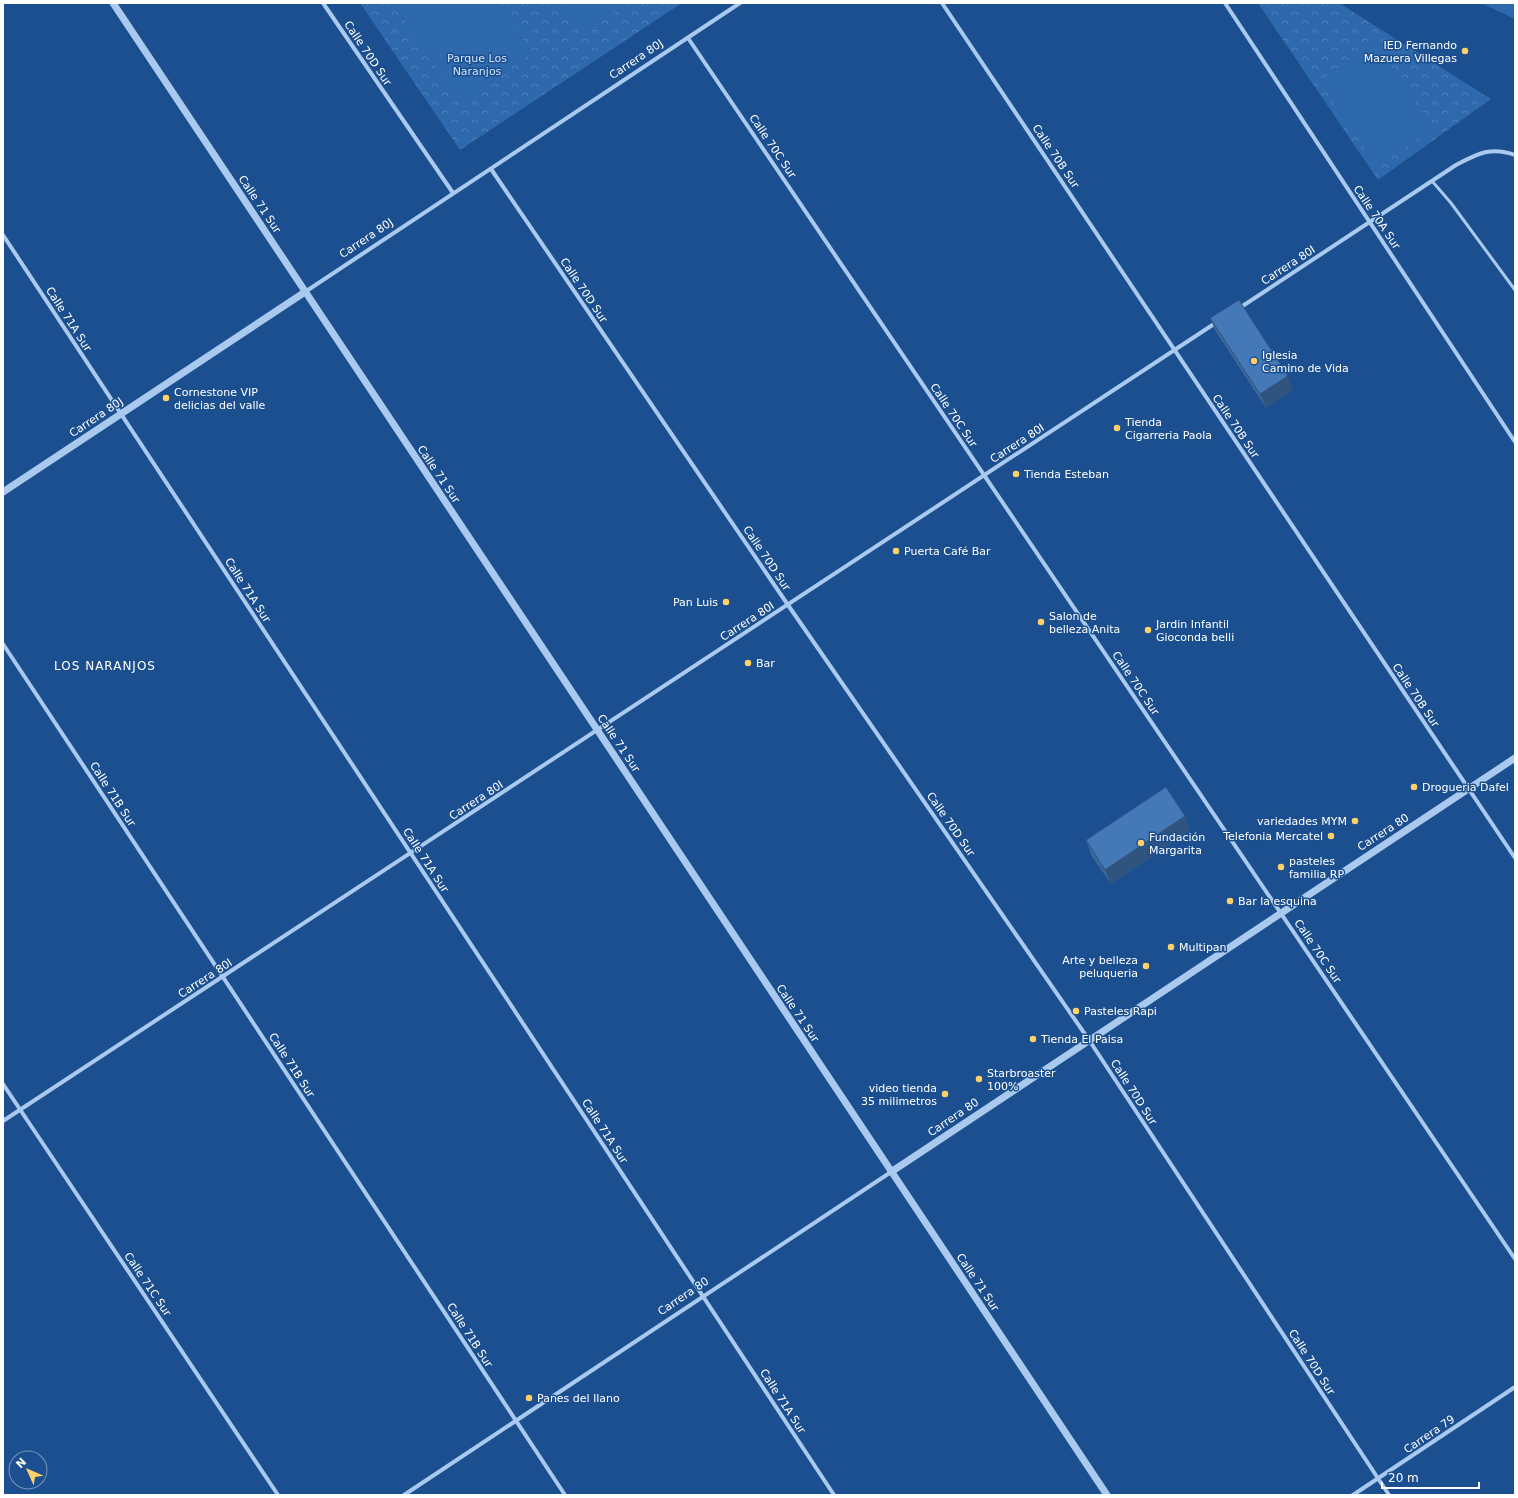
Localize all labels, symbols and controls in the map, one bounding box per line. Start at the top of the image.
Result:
street label: Calle 70D Sur [341,18,394,88]
street label: Carrera 80J [607,37,666,82]
place label: IED Fernando Mazuera Villegas [1364,39,1457,65]
marker: IED Fernando Mazuera Villegas [1460,46,1470,56]
park label: Parque Los Naranjos [447,52,507,78]
street label: Calle 70C Sur [746,112,799,181]
street label: Calle 70B Sur [1029,122,1082,191]
street label: Calle 71 Sur [236,173,284,236]
street label: Calle 70A Sur [1350,183,1403,252]
street label: Carrera 80J [337,216,396,261]
street label: Carrera 80I [1259,243,1318,288]
street label: Calle 70D Sur [557,255,610,325]
street label: Calle 71A Sur [43,285,95,354]
place label: Iglesia Camino de Vida [1262,349,1349,375]
marker: Iglesia Camino de Vida [1249,356,1259,366]
street label: Calle 70C Sur [927,381,980,450]
place label: Cornestone VIP delicias del valle [174,386,266,412]
street label: Calle 70B Sur [1209,392,1262,461]
marker: Cornestone VIP delicias del valle [161,393,171,403]
street label: Carrera 80J [67,395,126,440]
place label: Tienda Cigarreria Paola [1124,416,1212,442]
street label: Carrera 80I [988,421,1047,466]
marker: Tienda Cigarreria Paola [1112,423,1122,433]
street label: Calle 71 Sur [415,443,463,506]
place label: Tienda Esteban [1023,468,1109,481]
marker: Tienda Esteban [1011,469,1021,479]
street label: Calle 70D Sur [740,523,793,593]
place label: Puerta Café Bar [904,545,991,558]
marker: Puerta Café Bar [891,546,901,556]
street label: Calle 71A Sur [222,556,274,625]
place label: Pan Luis [673,596,718,609]
marker: Pan Luis [721,597,731,607]
street label: Carrera 80I [718,599,777,644]
place label: Salon de belleza Anita [1049,610,1120,636]
marker: Salon de belleza Anita [1036,617,1046,627]
place label: Jardin Infantil Gioconda belli [1155,618,1234,644]
marker: Jardin Infantil Gioconda belli [1143,625,1153,635]
street label: Calle 70C Sur [1109,649,1162,718]
place label: Bar [756,657,775,670]
marker: Bar [743,658,753,668]
district label: LOS NARANJOS [54,659,156,673]
street label: Calle 70B Sur [1389,661,1442,730]
street label: Calle 71 Sur [595,712,643,775]
street label: Calle 71B Sur [87,760,139,829]
street label: Carrera 80I [447,778,506,823]
place label: Drogueria Dafel [1422,781,1509,794]
marker: Drogueria Dafel [1409,782,1419,792]
street label: Calle 70D Sur [924,790,978,859]
street label: Carrera 80 [1355,811,1411,854]
place label: variedades MYM [1257,815,1347,828]
marker: variedades MYM [1350,816,1360,826]
street label: Calle 71A Sur [400,826,452,895]
place label: Telefonia Mercatel [1222,830,1323,843]
place label: Fundación Margarita [1149,831,1205,857]
marker: Telefonia Mercatel [1326,831,1336,841]
marker: Fundación Margarita [1136,838,1146,848]
place label: pasteles familia RP [1289,855,1344,881]
marker: pasteles familia RP [1276,862,1286,872]
place label: Bar la esquina [1238,895,1317,908]
marker: Bar la esquina [1225,896,1235,906]
street label: Calle 70C Sur [1291,917,1344,986]
place label: Multipan [1179,941,1227,954]
marker: Multipan [1166,942,1176,952]
place label: Arte y belleza peluqueria [1062,954,1138,980]
street label: Carrera 80I [176,956,235,1001]
marker: Arte y belleza peluqueria [1141,961,1151,971]
street label: Calle 71 Sur [774,982,822,1045]
place label: Pasteles Rapi [1084,1005,1157,1018]
marker: Pasteles Rapi [1071,1006,1081,1016]
street label: Calle 71B Sur [266,1031,318,1100]
place label: Tienda El Paisa [1040,1033,1123,1046]
marker: Tienda El Paisa [1028,1034,1038,1044]
street label: Calle 70D Sur [1108,1057,1160,1128]
place label: Starbroaster 100% [987,1067,1056,1093]
marker: Starbroaster 100% [974,1074,984,1084]
place label: video tienda 35 milimetros [861,1082,937,1108]
marker: video tienda 35 milimetros [940,1089,950,1099]
street label: Carrera 80 [925,1096,981,1139]
street label: Calle 71A Sur [579,1097,631,1166]
street label: Calle 71C Sur [121,1250,174,1319]
street label: Calle 71 Sur [954,1251,1002,1314]
street label: Carrera 80 [655,1275,711,1318]
street label: Calle 71B Sur [444,1301,496,1370]
street label: Calle 70D Sur [1286,1327,1338,1398]
street label: Calle 71A Sur [757,1367,809,1436]
place label: Panes del llano [537,1392,620,1405]
marker: Panes del llano [524,1393,534,1403]
street label: Carrera 79 [1401,1413,1457,1456]
north arrow [8,1450,48,1490]
text: N [13,1455,29,1471]
scale bar [1382,1464,1479,1490]
text: 20 m [1388,1471,1419,1485]

